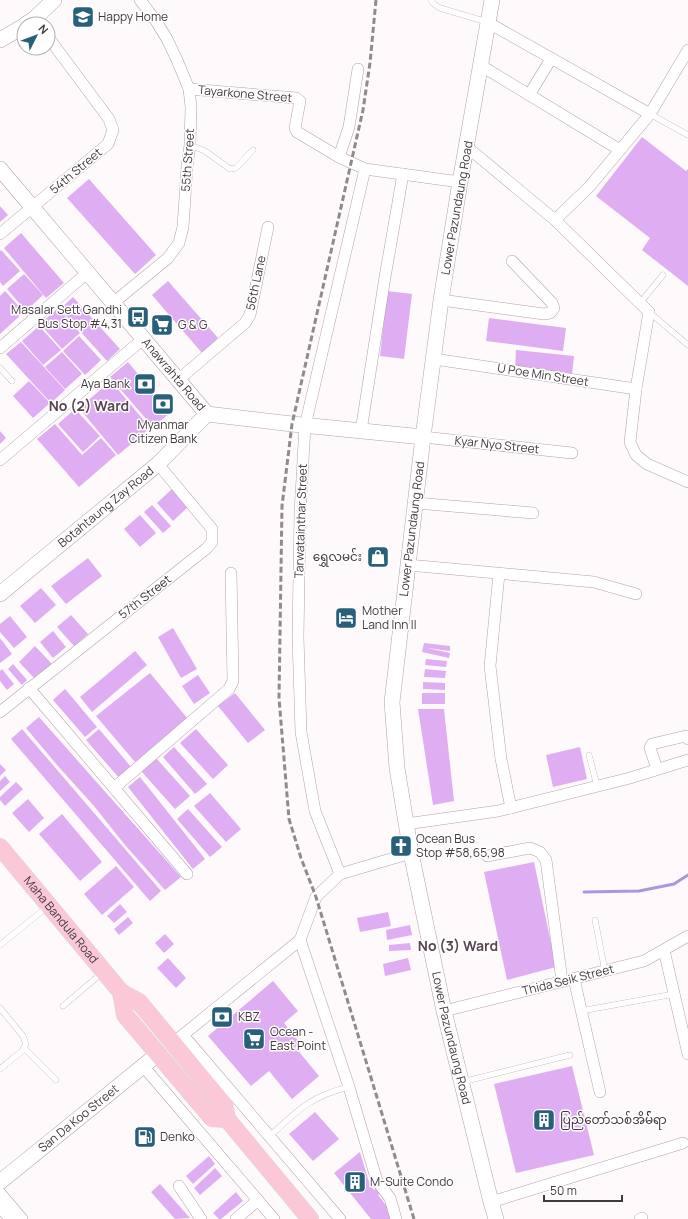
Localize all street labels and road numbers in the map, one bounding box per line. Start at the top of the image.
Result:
street label: Tayarkone Street [197,81,293,106]
street label: 55th Street [177,128,198,192]
street label: Lower Pazundaung Road [436,140,477,276]
street label: 54th Street [46,144,106,198]
street label: 56th Lane [241,254,270,312]
street label: Anawrahta Road [138,334,210,414]
street label: U Poe Min Street [496,359,590,390]
street label: Kyar Nyo Street [454,432,540,457]
street label: Lower Pazundaung Road [395,460,428,597]
street label: Botahtaung Zay Road [54,462,157,551]
street label: Tarwatainthar Street [290,463,311,579]
street label: 57th Street [115,571,175,623]
street label: Maha Bandula Road [20,872,103,967]
street label: Thida Seik Street [520,960,616,999]
street label: Lower Pazundaung Road [428,970,476,1106]
street label: San Da Koo Street [34,1080,122,1156]

